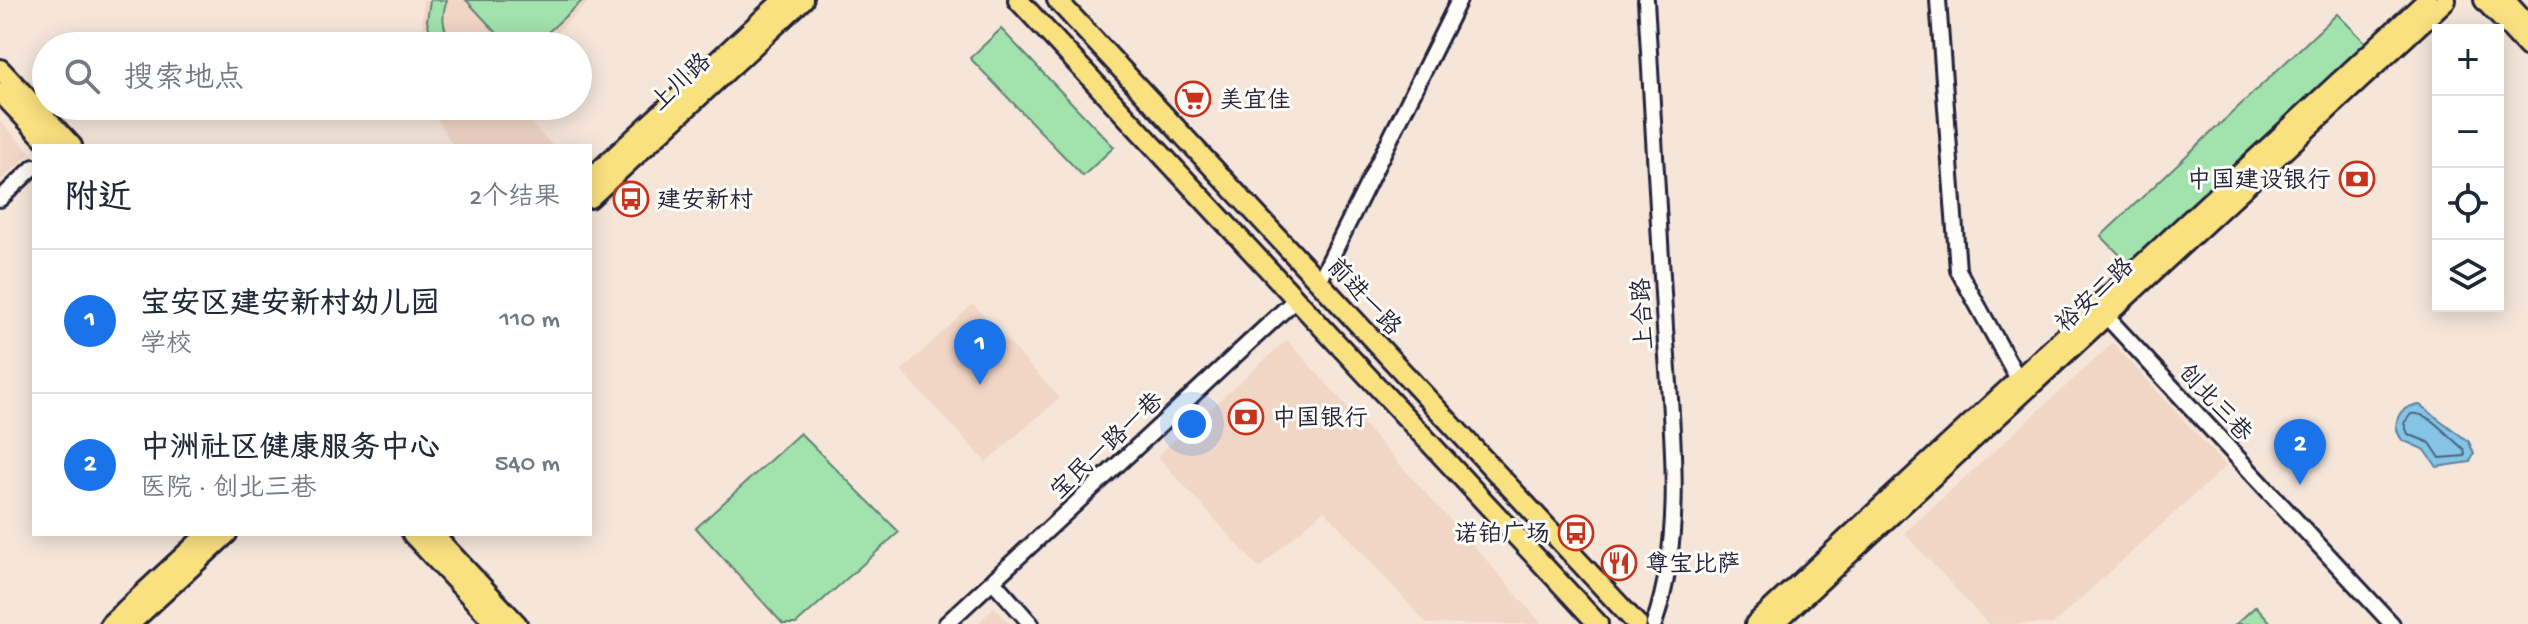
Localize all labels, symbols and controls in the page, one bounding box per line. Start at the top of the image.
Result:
map controls [2432,24,2504,312]
button: + [2432,24,2504,96]
search box [32,32,592,120]
street label: 上川路 [645,47,719,119]
icon: search [60,54,104,98]
text: 搜索地点 [124,63,244,98]
supermarket icon: 美宜佳 [1174,80,1212,118]
place label: 美宜佳 [1219,87,1291,117]
button: − [2432,96,2504,168]
bank icon: 中国建设银行 [2338,160,2376,198]
place label: 中国建设银行 [2187,167,2331,197]
button: locate [2432,168,2504,240]
bus stop icon: 建安新村 [612,180,650,218]
text: 附近 [64,181,132,221]
text: 2个结果 [469,184,560,215]
place label: 建安新村 [657,187,753,217]
button: layers [2432,240,2504,312]
street label: 前进一路 [1319,252,1407,343]
street label: 裕安二路 [2050,252,2141,340]
street label: 上合路 [1627,277,1662,351]
text: 宝安区建安新村幼儿园 [140,289,440,324]
text: 1 [85,306,95,337]
text: 110 m [500,306,560,337]
pin: 1 [954,319,1006,385]
text: 学校 [140,331,192,362]
street label: 创北三巷 [2170,359,2258,449]
street label: 宝民一路一巷 [1044,386,1171,507]
bank icon: 中国银行 [1227,398,1265,436]
your location [1172,404,1212,444]
place label: 中国银行 [1272,405,1368,435]
pin: 2 [2274,419,2326,485]
text: 中洲社区健康服务中心 [140,433,440,468]
text: 2 [84,450,96,481]
text: 540 m [495,450,560,481]
text: 医院 · 创北三巷 [140,475,316,506]
bus stop icon: 诺铂广场 [1557,514,1595,552]
place label: 诺铂广场 [1454,521,1550,551]
restaurant icon: 尊宝比萨 [1600,544,1638,582]
place label: 尊宝比萨 [1645,551,1741,581]

